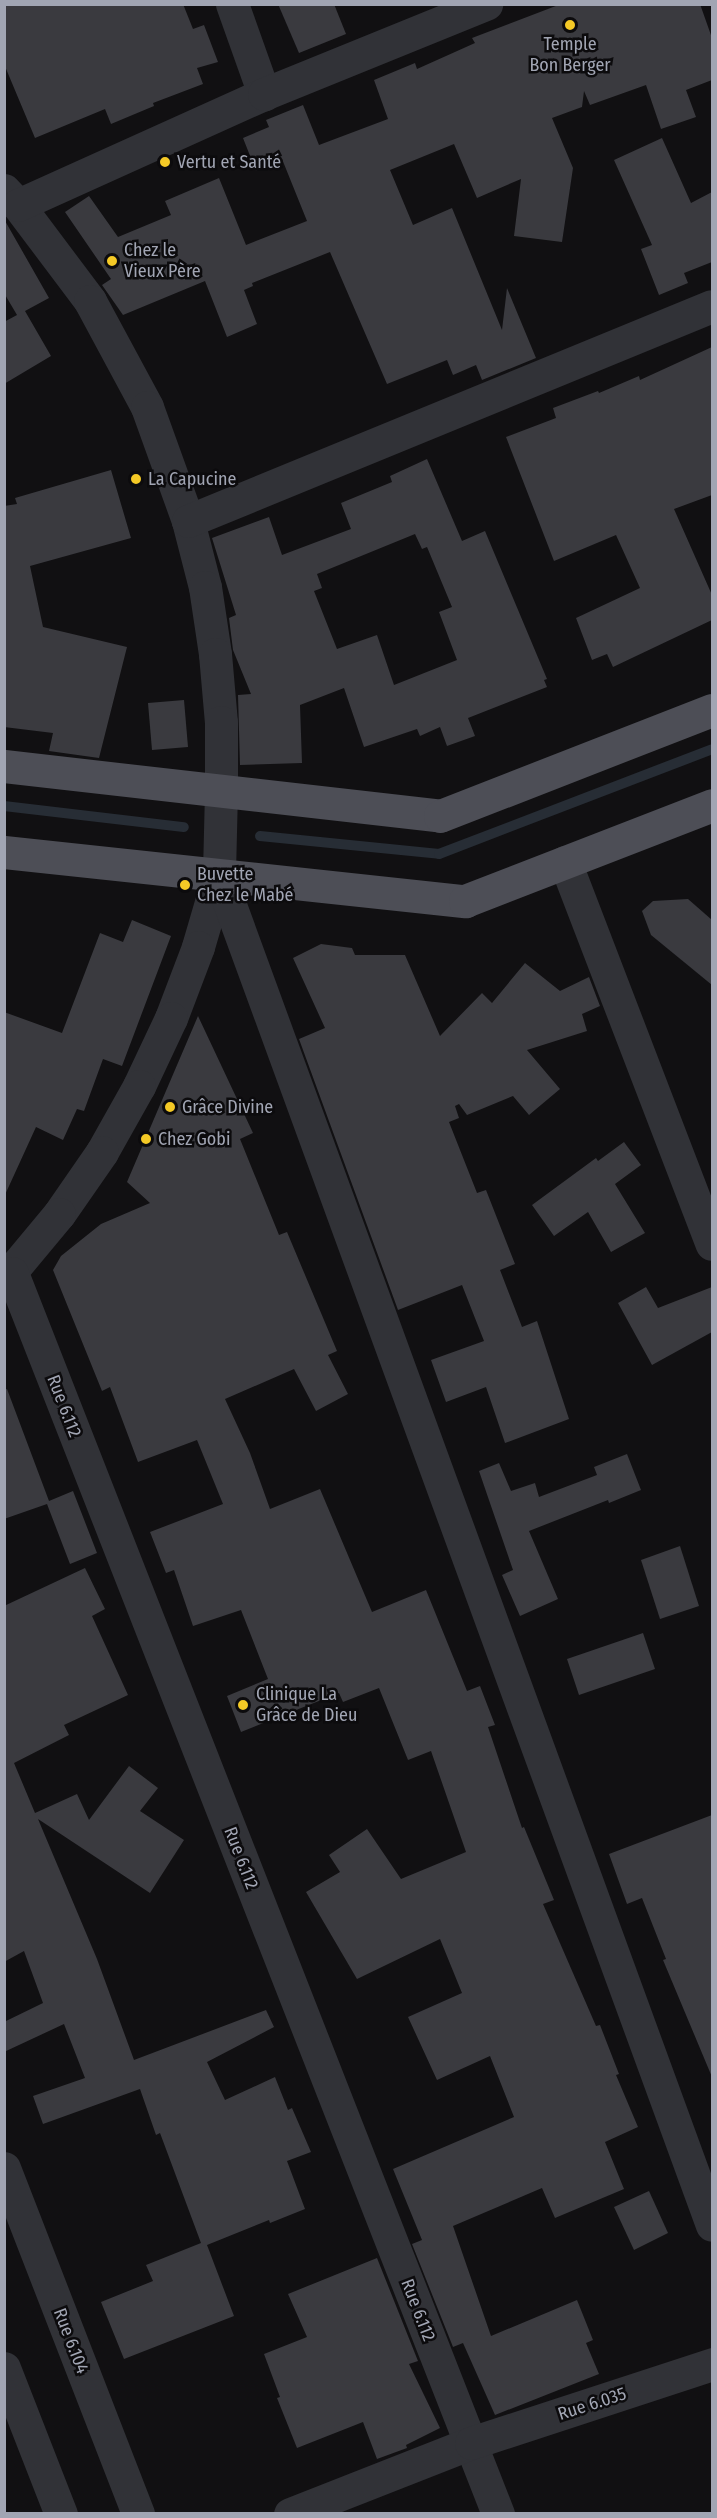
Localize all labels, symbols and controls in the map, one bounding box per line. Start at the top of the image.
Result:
marker: Temple Bon Berger [563,18,577,32]
place label: Temple Bon Berger [529,34,611,76]
place label: Vertu et Santé [177,151,281,173]
marker: Vertu et Santé [158,155,172,169]
place label: Chez le Vieux Père [124,240,201,282]
marker: Chez le Vieux Père [105,254,119,268]
place label: La Capucine [148,468,236,490]
marker: La Capucine [129,472,143,486]
place label: Buvette Chez le Mabé [197,864,293,906]
marker: Buvette Chez le Mabé [178,878,192,892]
place label: Grâce Divine [182,1096,273,1118]
marker: Grâce Divine [163,1100,177,1114]
place label: Chez Gobi [158,1128,230,1150]
marker: Chez Gobi [139,1132,153,1146]
street label: Rue 6.112 [42,1372,86,1440]
place label: Clinique La Grâce de Dieu [256,1684,357,1726]
marker: Clinique La Grâce de Dieu [234,1696,252,1714]
street label: Rue 6.112 [219,1824,263,1892]
street label: Rue 6.112 [396,2276,440,2344]
street label: Rue 6.104 [49,2305,93,2377]
street label: Rue 6.035 [555,2383,629,2425]

